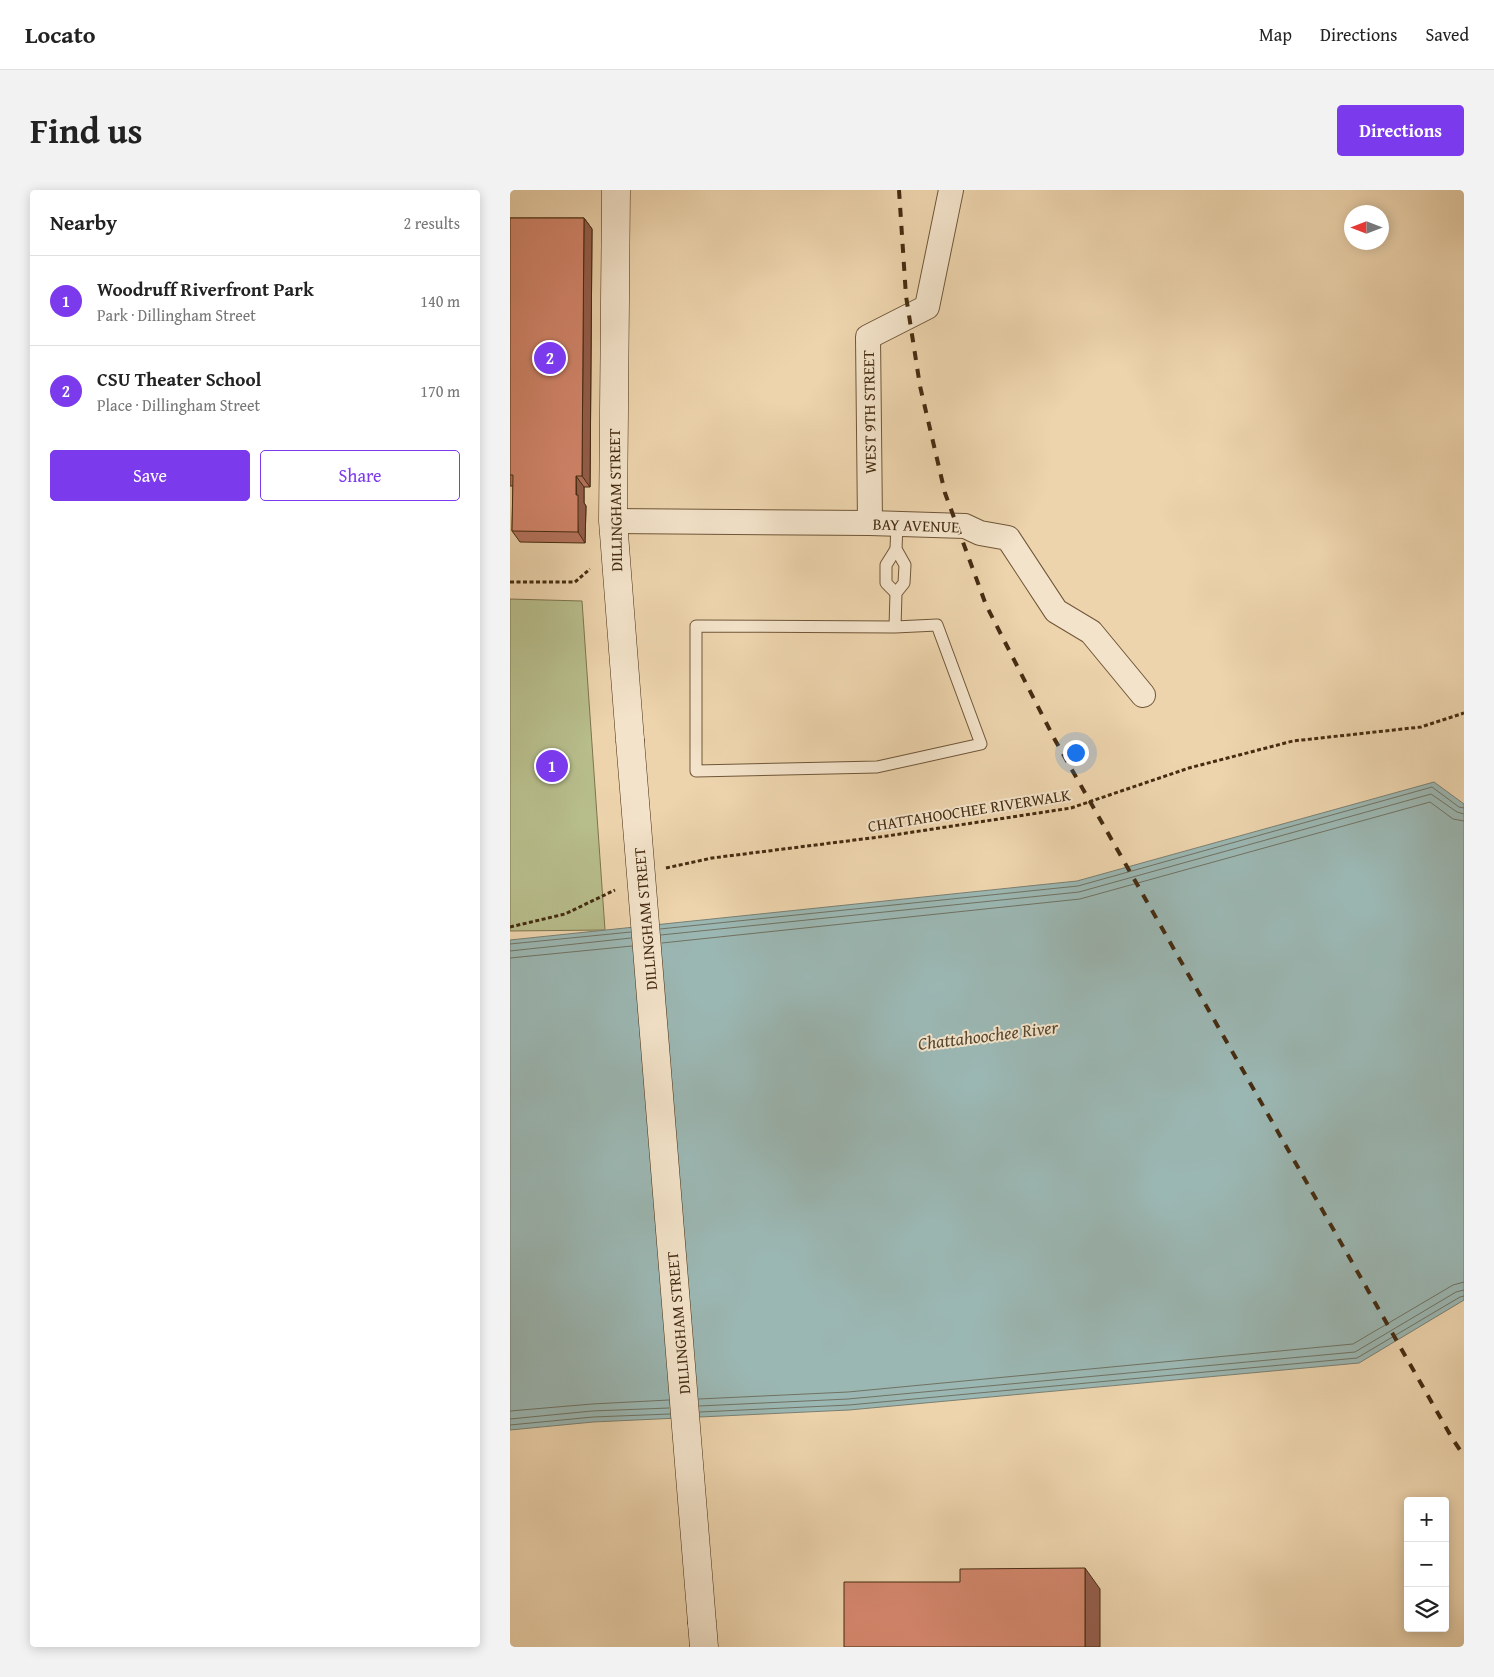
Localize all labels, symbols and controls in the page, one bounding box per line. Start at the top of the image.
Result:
text: Locato [25,17,96,52]
text: Map [1259,21,1292,48]
text: Directions [1320,21,1397,48]
text: Saved [1425,21,1469,48]
text: Find us [30,105,143,156]
button: Directions [1337,105,1464,156]
north arrow [1344,205,1389,250]
text: Nearby [50,207,117,238]
text: 2 results [403,211,460,235]
text: Woodruff Riverfront Park [97,275,314,303]
text: 1 [62,289,70,313]
text: 140 m [420,289,460,313]
text: Park · Dillingham Street [97,303,256,327]
pin: 2 [534,339,566,377]
street label: WEST 9TH STREET [856,350,882,474]
text: CSU Theater School [97,365,261,393]
text: 2 [62,379,70,403]
text: 170 m [420,379,460,403]
text: Place · Dillingham Street [97,393,260,417]
street label: DILLINGHAM STREET [602,428,628,572]
button: Save [50,450,250,501]
button: Share [260,450,460,501]
street label: BAY AVENUE [872,511,960,539]
your location [1063,740,1089,766]
pin: 1 [536,747,568,785]
street label: CHATTAHOOCHEE RIVERWALK [866,782,1073,838]
street label: DILLINGHAM STREET [627,847,663,991]
water label: Chattahoochee River [916,1013,1061,1057]
street label: DILLINGHAM STREET [660,1251,696,1395]
map controls [1404,1497,1449,1632]
button: + [1404,1497,1449,1542]
button: − [1404,1542,1449,1587]
button: layers [1404,1587,1449,1632]

